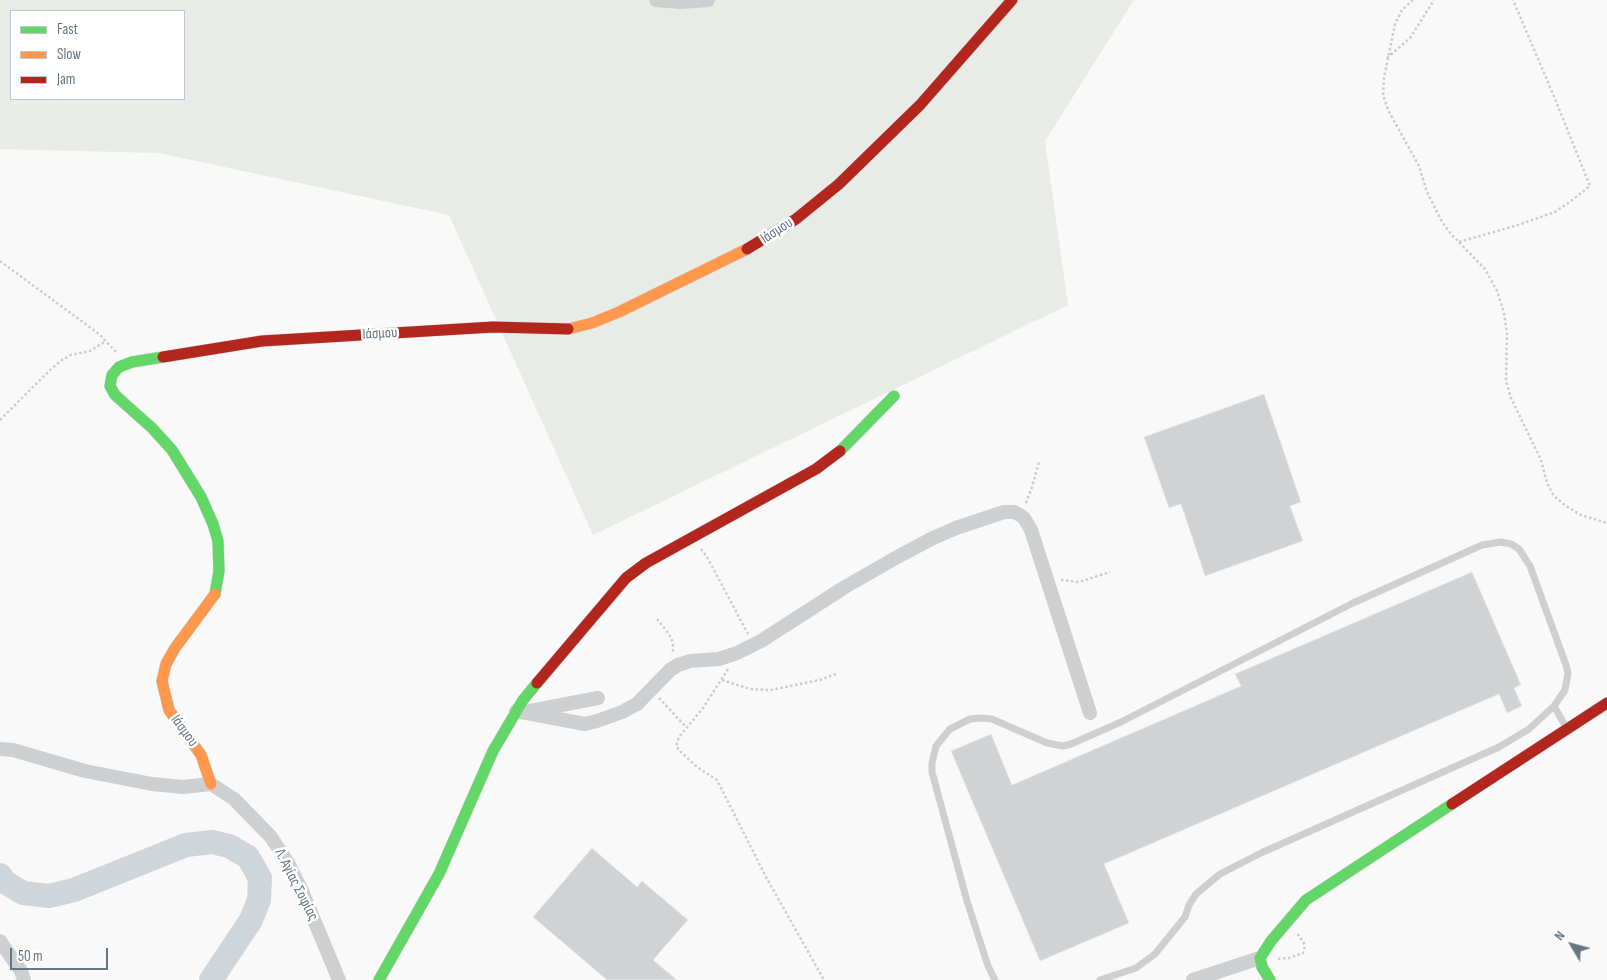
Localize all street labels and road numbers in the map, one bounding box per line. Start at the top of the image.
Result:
street label: Ιάσμου [758,214,796,248]
street label: Ιάσμου [362,324,398,344]
street label: Ιάσμου [166,712,202,750]
street label: Λ. Αγίας Σοφίας [270,846,322,924]

